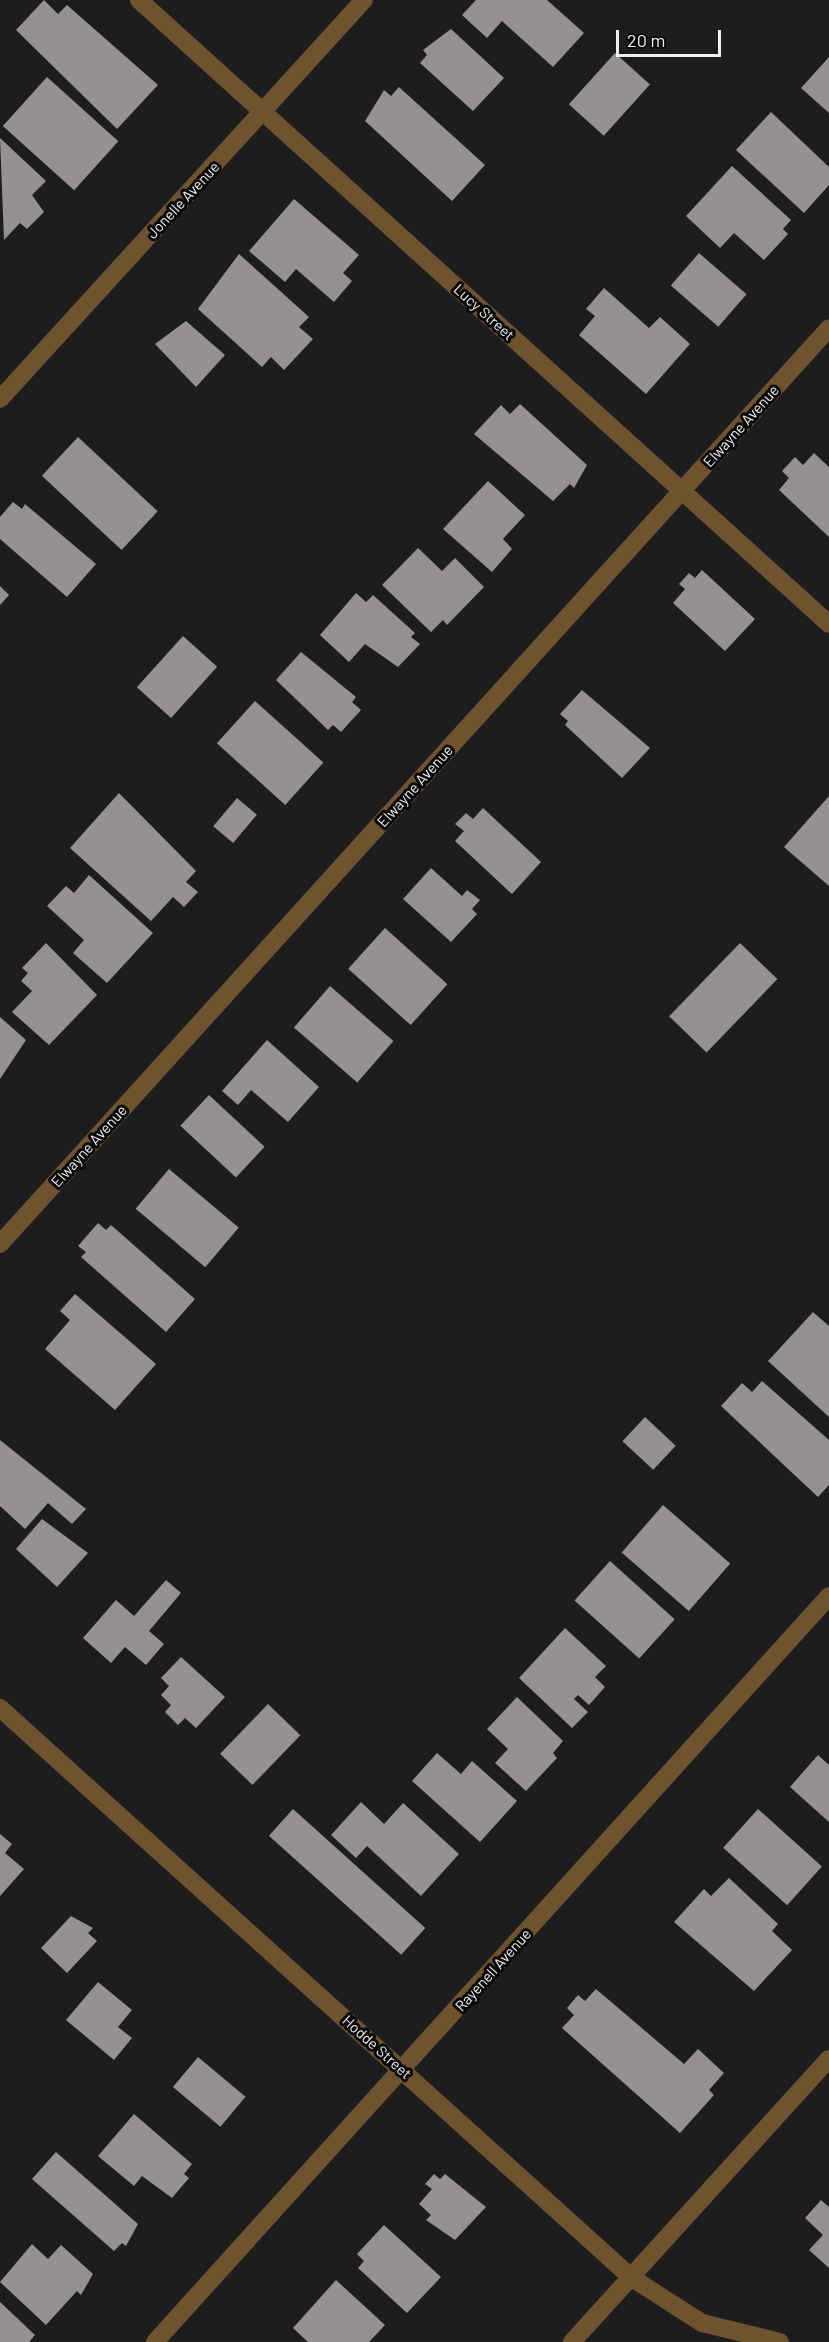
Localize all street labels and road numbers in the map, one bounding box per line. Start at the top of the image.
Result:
street label: Jonelle Avenue [143,158,223,242]
street label: Lucy Street [450,280,518,344]
street label: Elwayne Avenue [699,381,783,471]
street label: Elwayne Avenue [373,741,457,831]
street label: Elwayne Avenue [47,1101,131,1191]
street label: Rayenell Avenue [451,1925,535,2015]
street label: Hodde Street [339,2011,415,2083]

